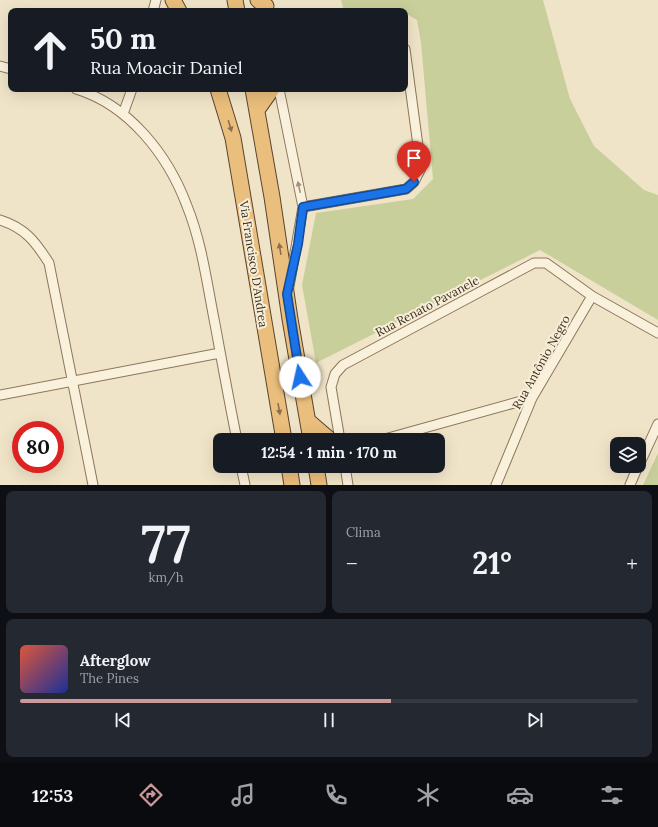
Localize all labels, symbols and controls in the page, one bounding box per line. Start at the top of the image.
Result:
text: 50 m [90,21,156,57]
icon: ahead [24,24,76,76]
text: Rua Moacir Daniel [90,56,243,79]
one-way arrow [227,120,233,132]
pin [397,141,431,182]
icon: arrive [403,147,425,169]
one-way arrow [295,181,301,193]
street label: Via Francisco D'Andrea [236,199,271,328]
one-way arrow [277,243,283,256]
street label: Rua Renato Pavanele [373,272,482,340]
street label: Rua Antônio Negro [509,312,573,412]
position arrow [279,356,321,398]
one-way arrow [276,403,282,415]
speed limit sign: 80 [12,421,64,473]
map controls [610,437,646,473]
button: layers [610,437,646,473]
text: 12:54 · 1 min · 170 m [261,443,397,462]
text: 77 [141,510,191,576]
text: Clima [346,524,381,541]
text: 21° [472,544,512,582]
text: − [346,549,358,577]
text: + [626,549,638,577]
text: km/h [148,569,184,586]
text: Afterglow [80,651,150,670]
text: The Pines [80,670,139,687]
icon: previous [112,709,134,731]
icon: pause [318,709,340,731]
icon: next [524,709,546,731]
icon: directions [137,781,165,809]
icon: music [229,781,257,809]
icon: phone [322,781,350,809]
icon: climate [414,781,442,809]
icon: car [506,781,534,809]
icon: filters [598,781,626,809]
text: 12:53 [32,784,73,807]

